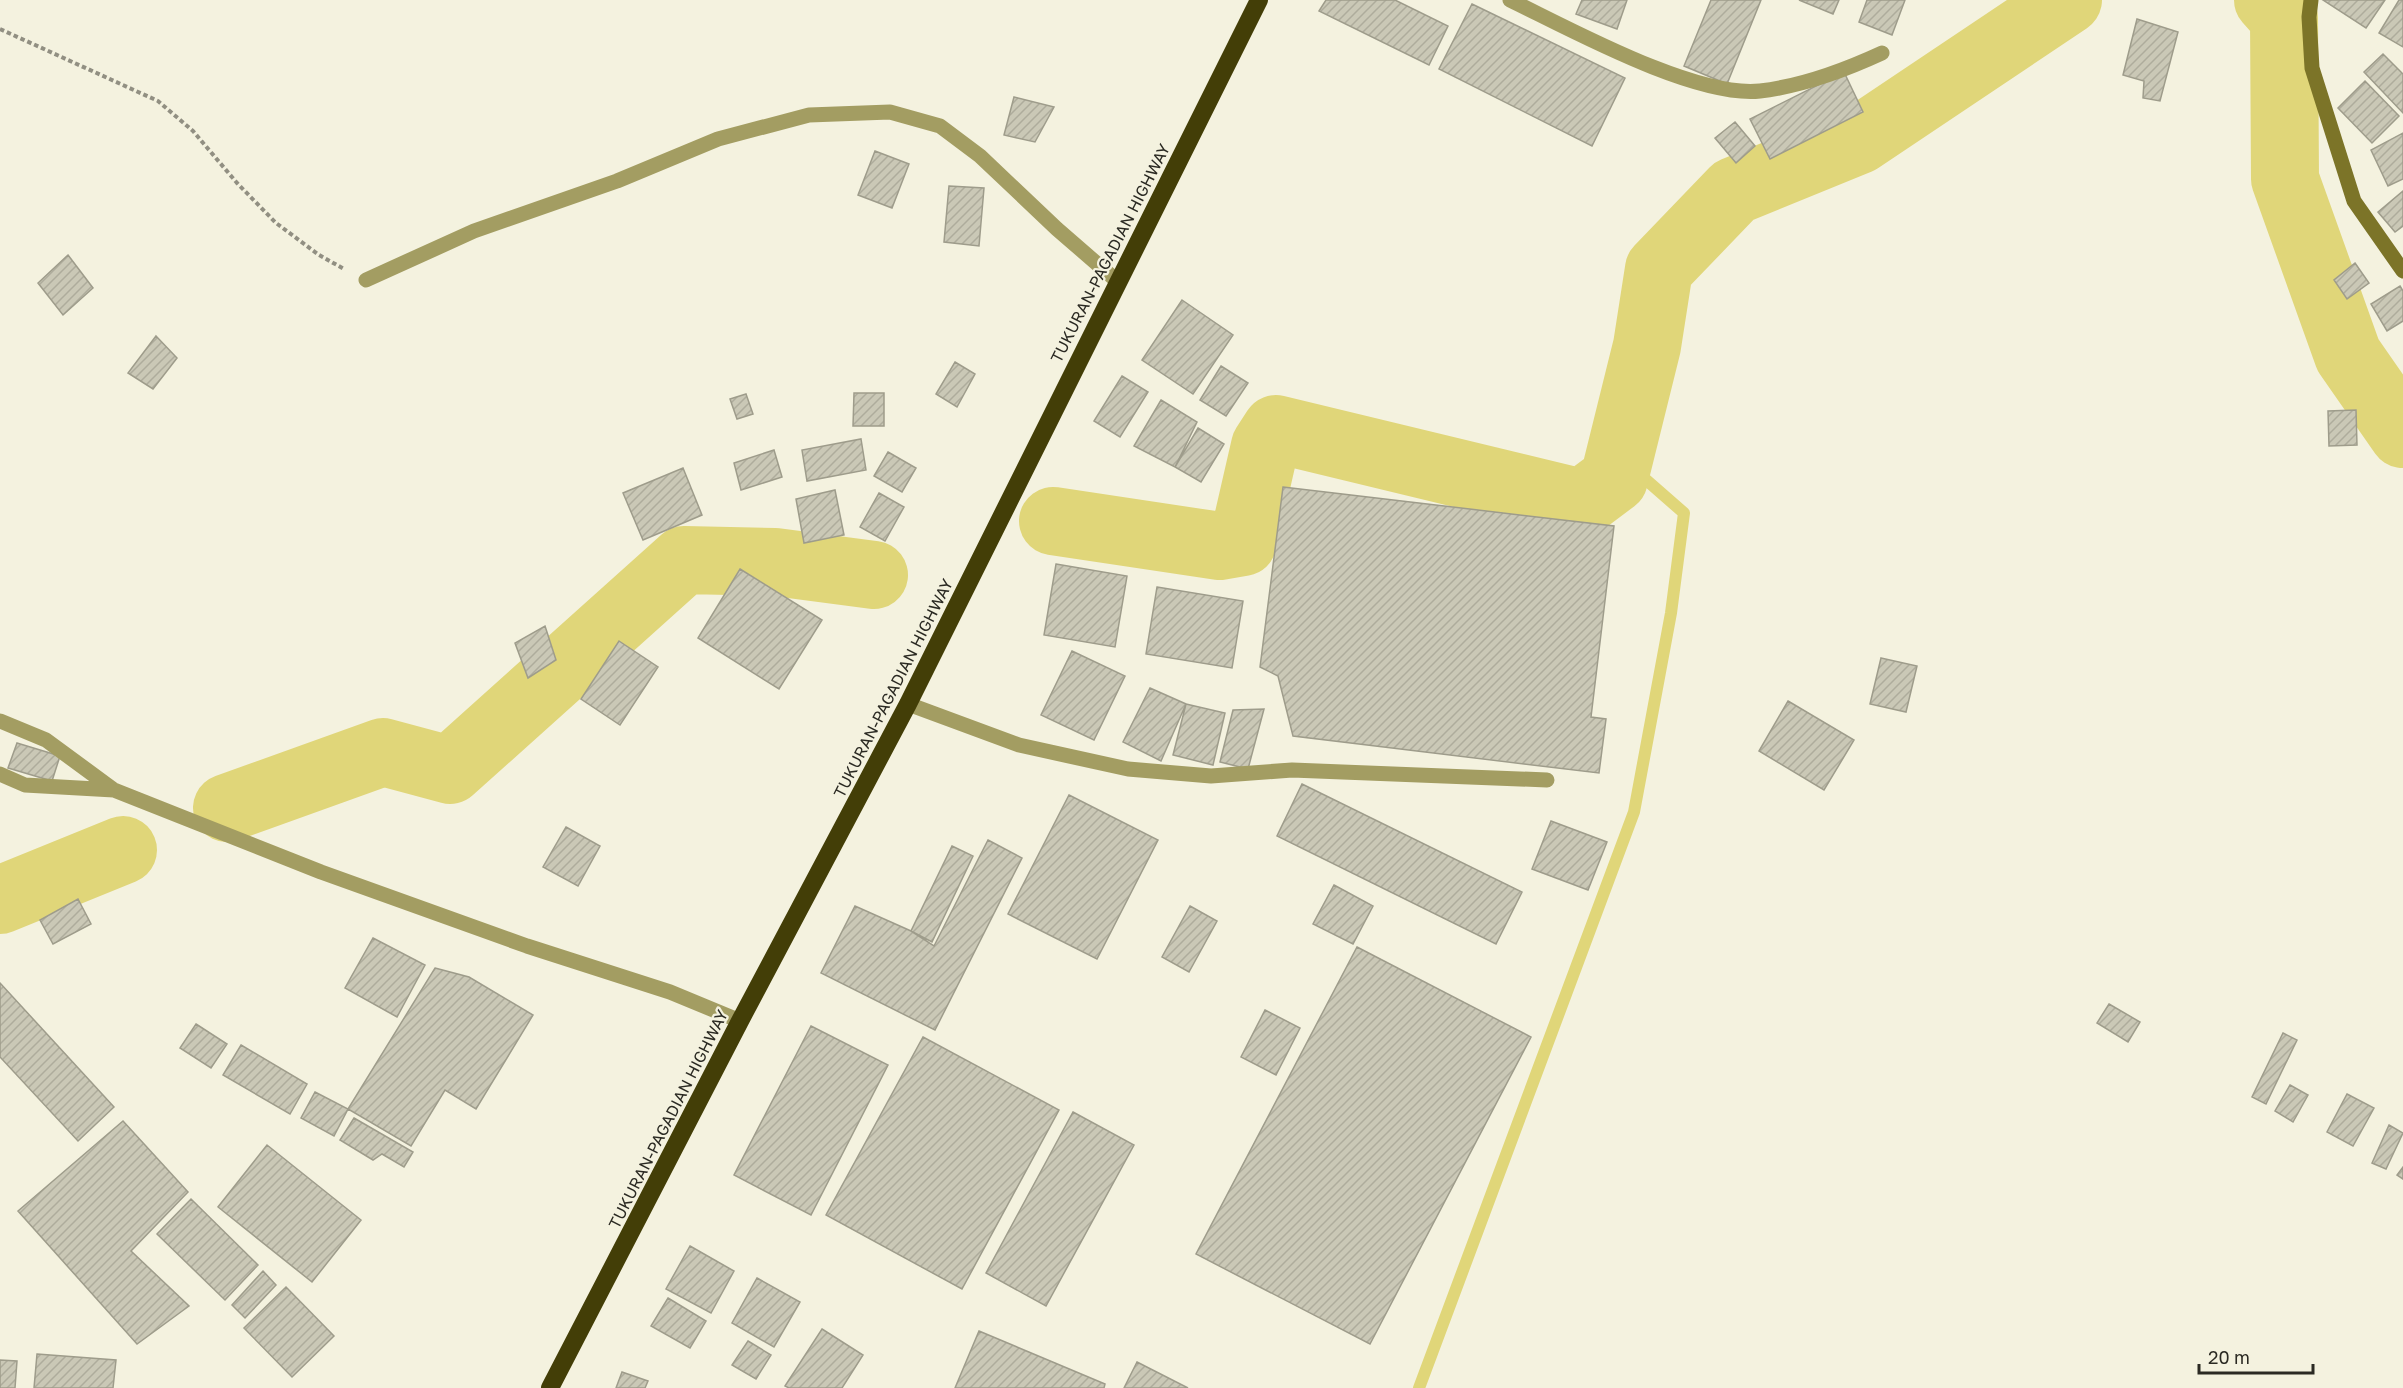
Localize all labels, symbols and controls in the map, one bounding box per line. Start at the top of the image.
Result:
street label: TUKURAN-PAGADIAN HIGHWAY [1046,140,1174,366]
street label: TUKURAN-PAGADIAN HIGHWAY [829,575,957,801]
street label: TUKURAN-PAGADIAN HIGHWAY [604,1006,732,1232]
scale bar [2199,1337,2313,1375]
text: 20 m [2208,1346,2250,1368]

